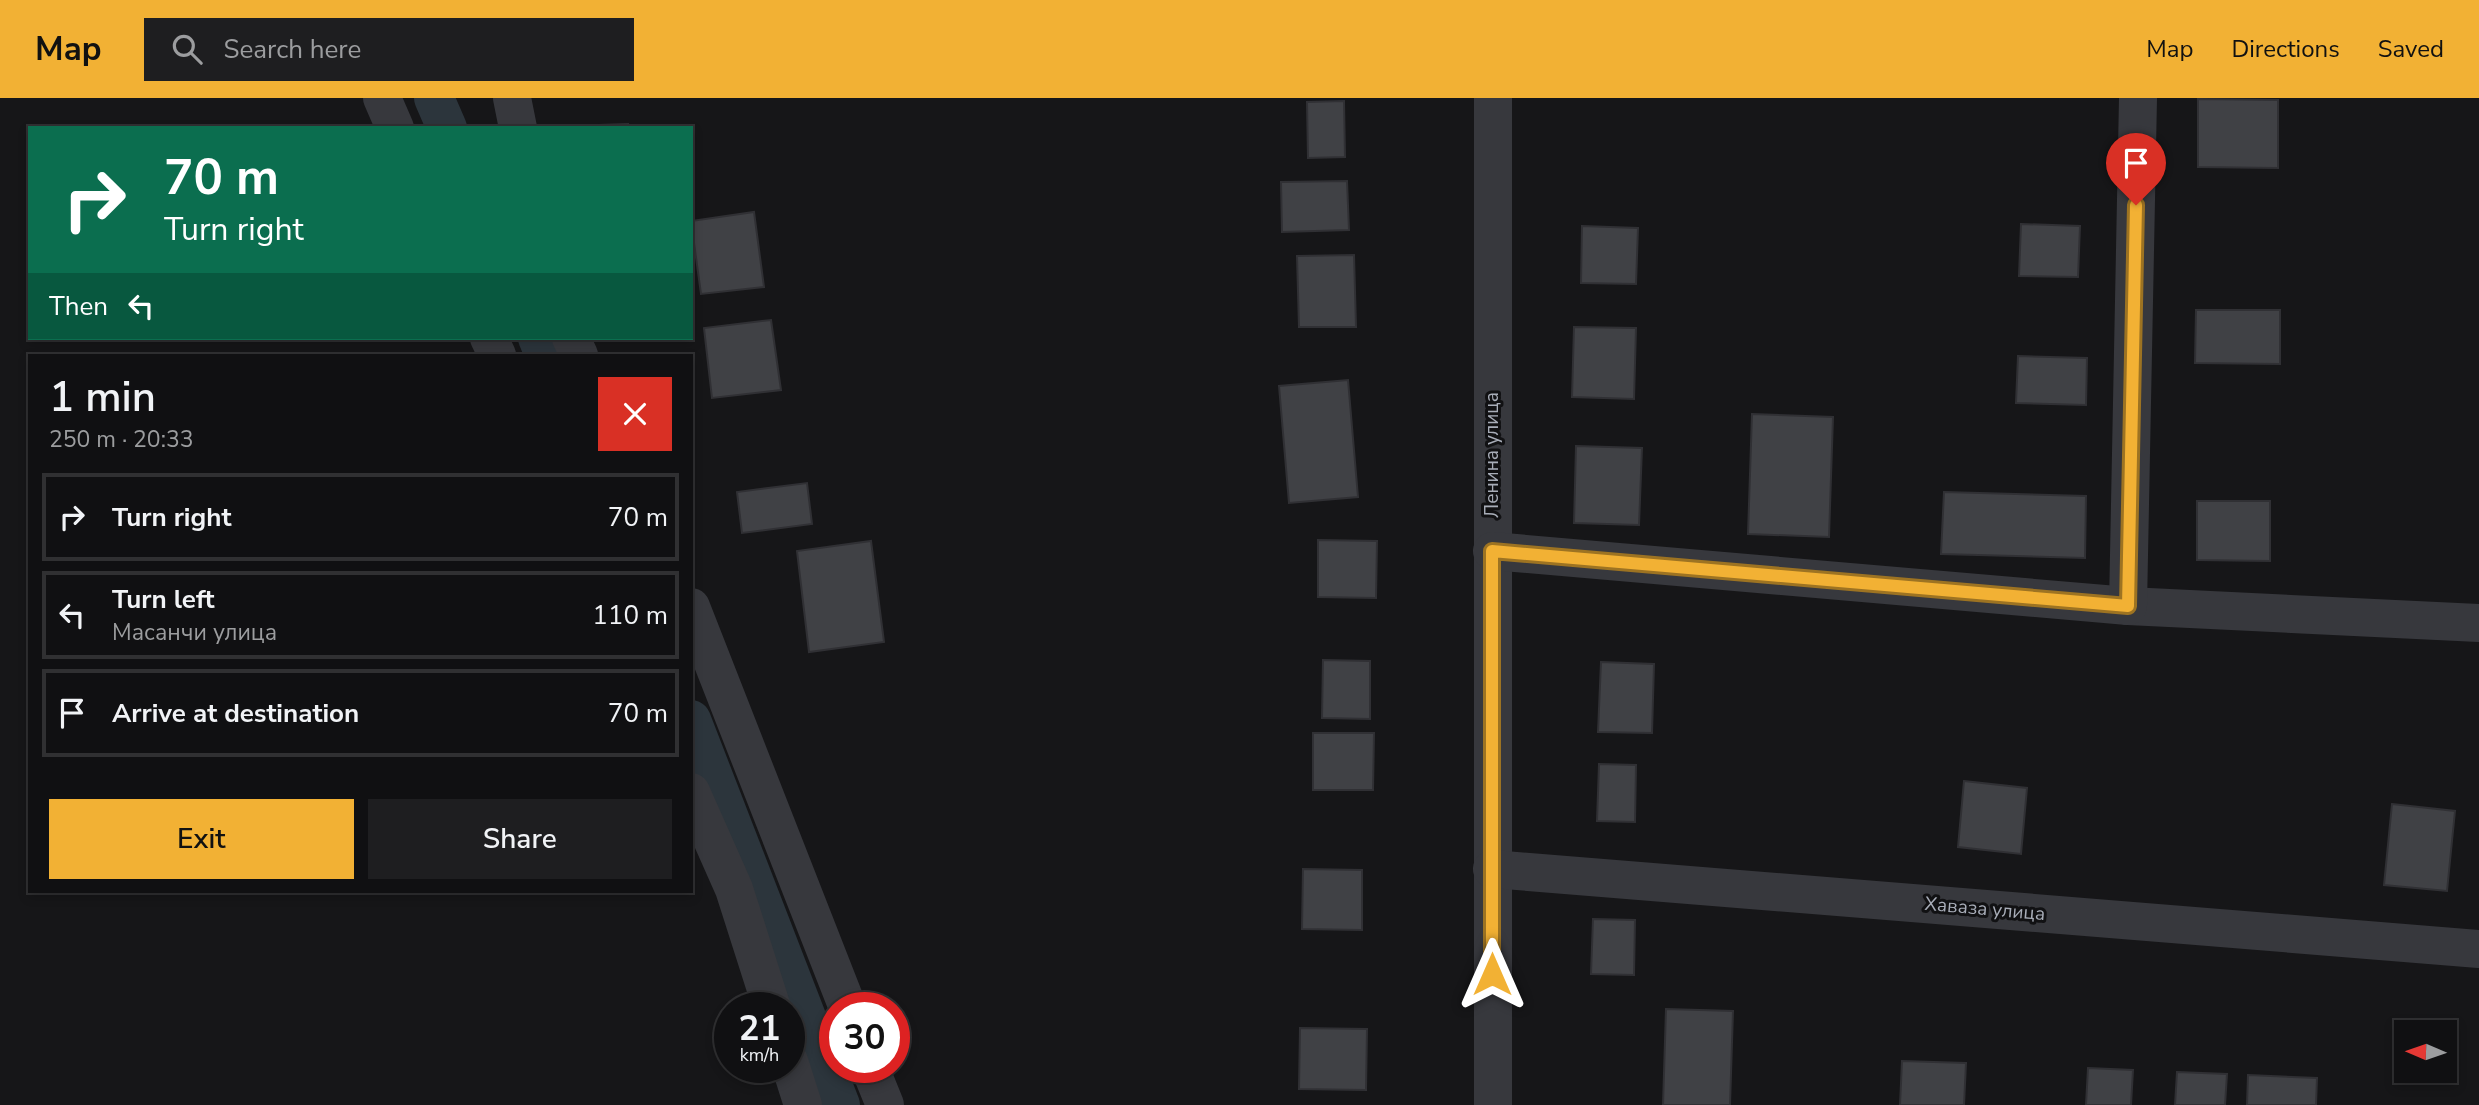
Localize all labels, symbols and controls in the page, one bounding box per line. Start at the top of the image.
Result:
search box [144,18,634,81]
text: Map [35,27,102,72]
icon: search [168,30,206,68]
text: Search here [224,32,361,67]
text: Map [2146,33,2193,65]
text: Directions [2231,33,2340,65]
text: Saved [2378,33,2444,65]
pin [2106,133,2166,205]
text: 70 m [164,144,279,211]
icon: arrive [2117,144,2155,182]
icon: right [49,154,140,245]
text: Turn right [164,208,304,251]
icon: left [122,287,160,325]
text: Then [49,289,108,324]
text: 1 min [49,369,156,426]
button: close [598,377,672,451]
street label: Ленина улица [1479,392,1505,518]
text: 250 m · 20:33 [49,424,194,455]
icon: right [53,498,91,536]
text: Turn right [112,500,231,535]
text: 70 m [608,500,668,535]
text: Turn left [112,582,215,617]
icon: left [53,596,91,634]
text: 110 m [592,598,668,633]
text: Масанчи улица [112,617,277,648]
icon: arrive [53,694,91,732]
text: Arrive at destination [112,696,359,731]
text: 70 m [608,696,668,731]
button: Exit [49,799,354,879]
button: Share [368,799,672,879]
street label: Хаваза улица [1924,891,2046,927]
position arrow [1455,937,1529,1011]
speed limit sign: 30 [819,992,910,1083]
text: 21 [738,1005,781,1052]
north arrow [2394,1020,2457,1083]
map controls [2394,1020,2457,1083]
text: km/h [740,1043,779,1067]

